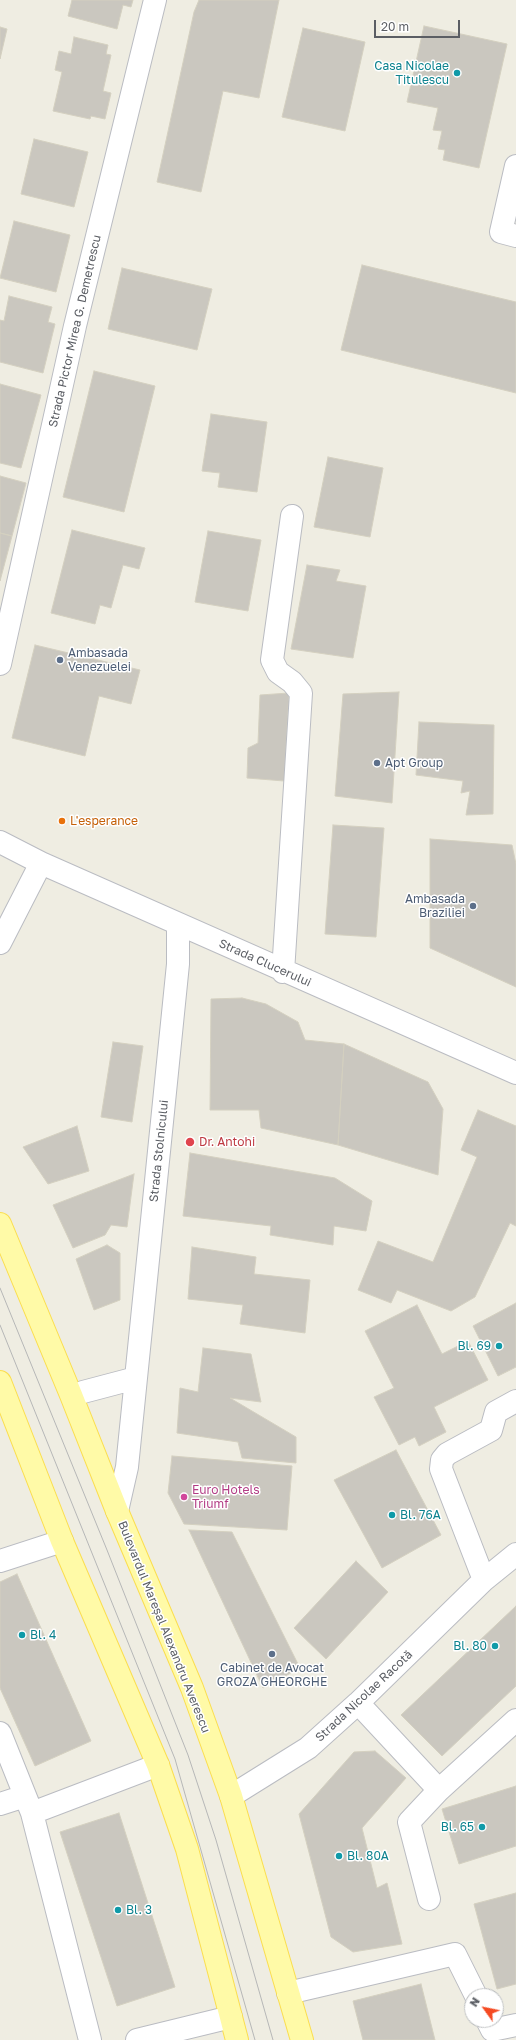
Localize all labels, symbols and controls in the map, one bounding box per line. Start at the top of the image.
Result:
scale bar [376,12,462,38]
text: 20 m [381,19,409,34]
place label: Casa Nicolae Titulescu [374,59,449,87]
marker: Casa Nicolae Titulescu [452,68,462,78]
street label: Strada Pictor Mirea G. Demetrescu [46,233,104,429]
place label: Ambasada Venezuelei [68,646,131,674]
marker: Ambasada Venezuelei [55,655,65,665]
place label: Apt Group [385,756,443,770]
marker: Apt Group [372,758,382,768]
place label: L'esperance [70,814,138,828]
marker: L'esperance [57,816,67,826]
place label: Ambasada Braziliei [405,892,465,920]
marker: Ambasada Braziliei [468,901,478,911]
street label: Strada Clucerului [217,936,313,990]
street label: Strada Stolnicului [146,1099,172,1203]
place label: Dr. Antohi [199,1135,255,1149]
marker: Dr. Antohi [184,1136,196,1148]
place label: Bl. 69 [457,1339,491,1353]
marker: Bl. 69 [494,1341,504,1351]
place label: Euro Hotels Triumf [192,1483,260,1511]
marker: Euro Hotels Triumf [179,1492,189,1502]
place label: Bl. 76A [400,1508,441,1522]
marker: Bl. 76A [387,1510,397,1520]
street label: Bulevardul Mareșal Alexandru Averescu [115,1519,213,1735]
place label: Bl. 4 [30,1628,56,1642]
marker: Bl. 4 [17,1630,27,1640]
place label: Bl. 80 [453,1639,487,1653]
marker: Bl. 80 [490,1641,500,1651]
street label: Strada Nicolae Racotă [312,1647,416,1745]
marker: Cabinet de Avocat GROZA GHEORGHE [267,1649,277,1659]
place label: Cabinet de Avocat GROZA GHEORGHE [217,1661,327,1689]
place label: Bl. 65 [441,1820,474,1834]
marker: Bl. 65 [477,1822,487,1832]
place label: Bl. 80A [347,1849,389,1863]
marker: Bl. 80A [334,1851,344,1861]
place label: Bl. 3 [126,1903,152,1917]
marker: Bl. 3 [113,1905,123,1915]
north arrow [464,1988,504,2028]
text: N [467,1995,482,2009]

